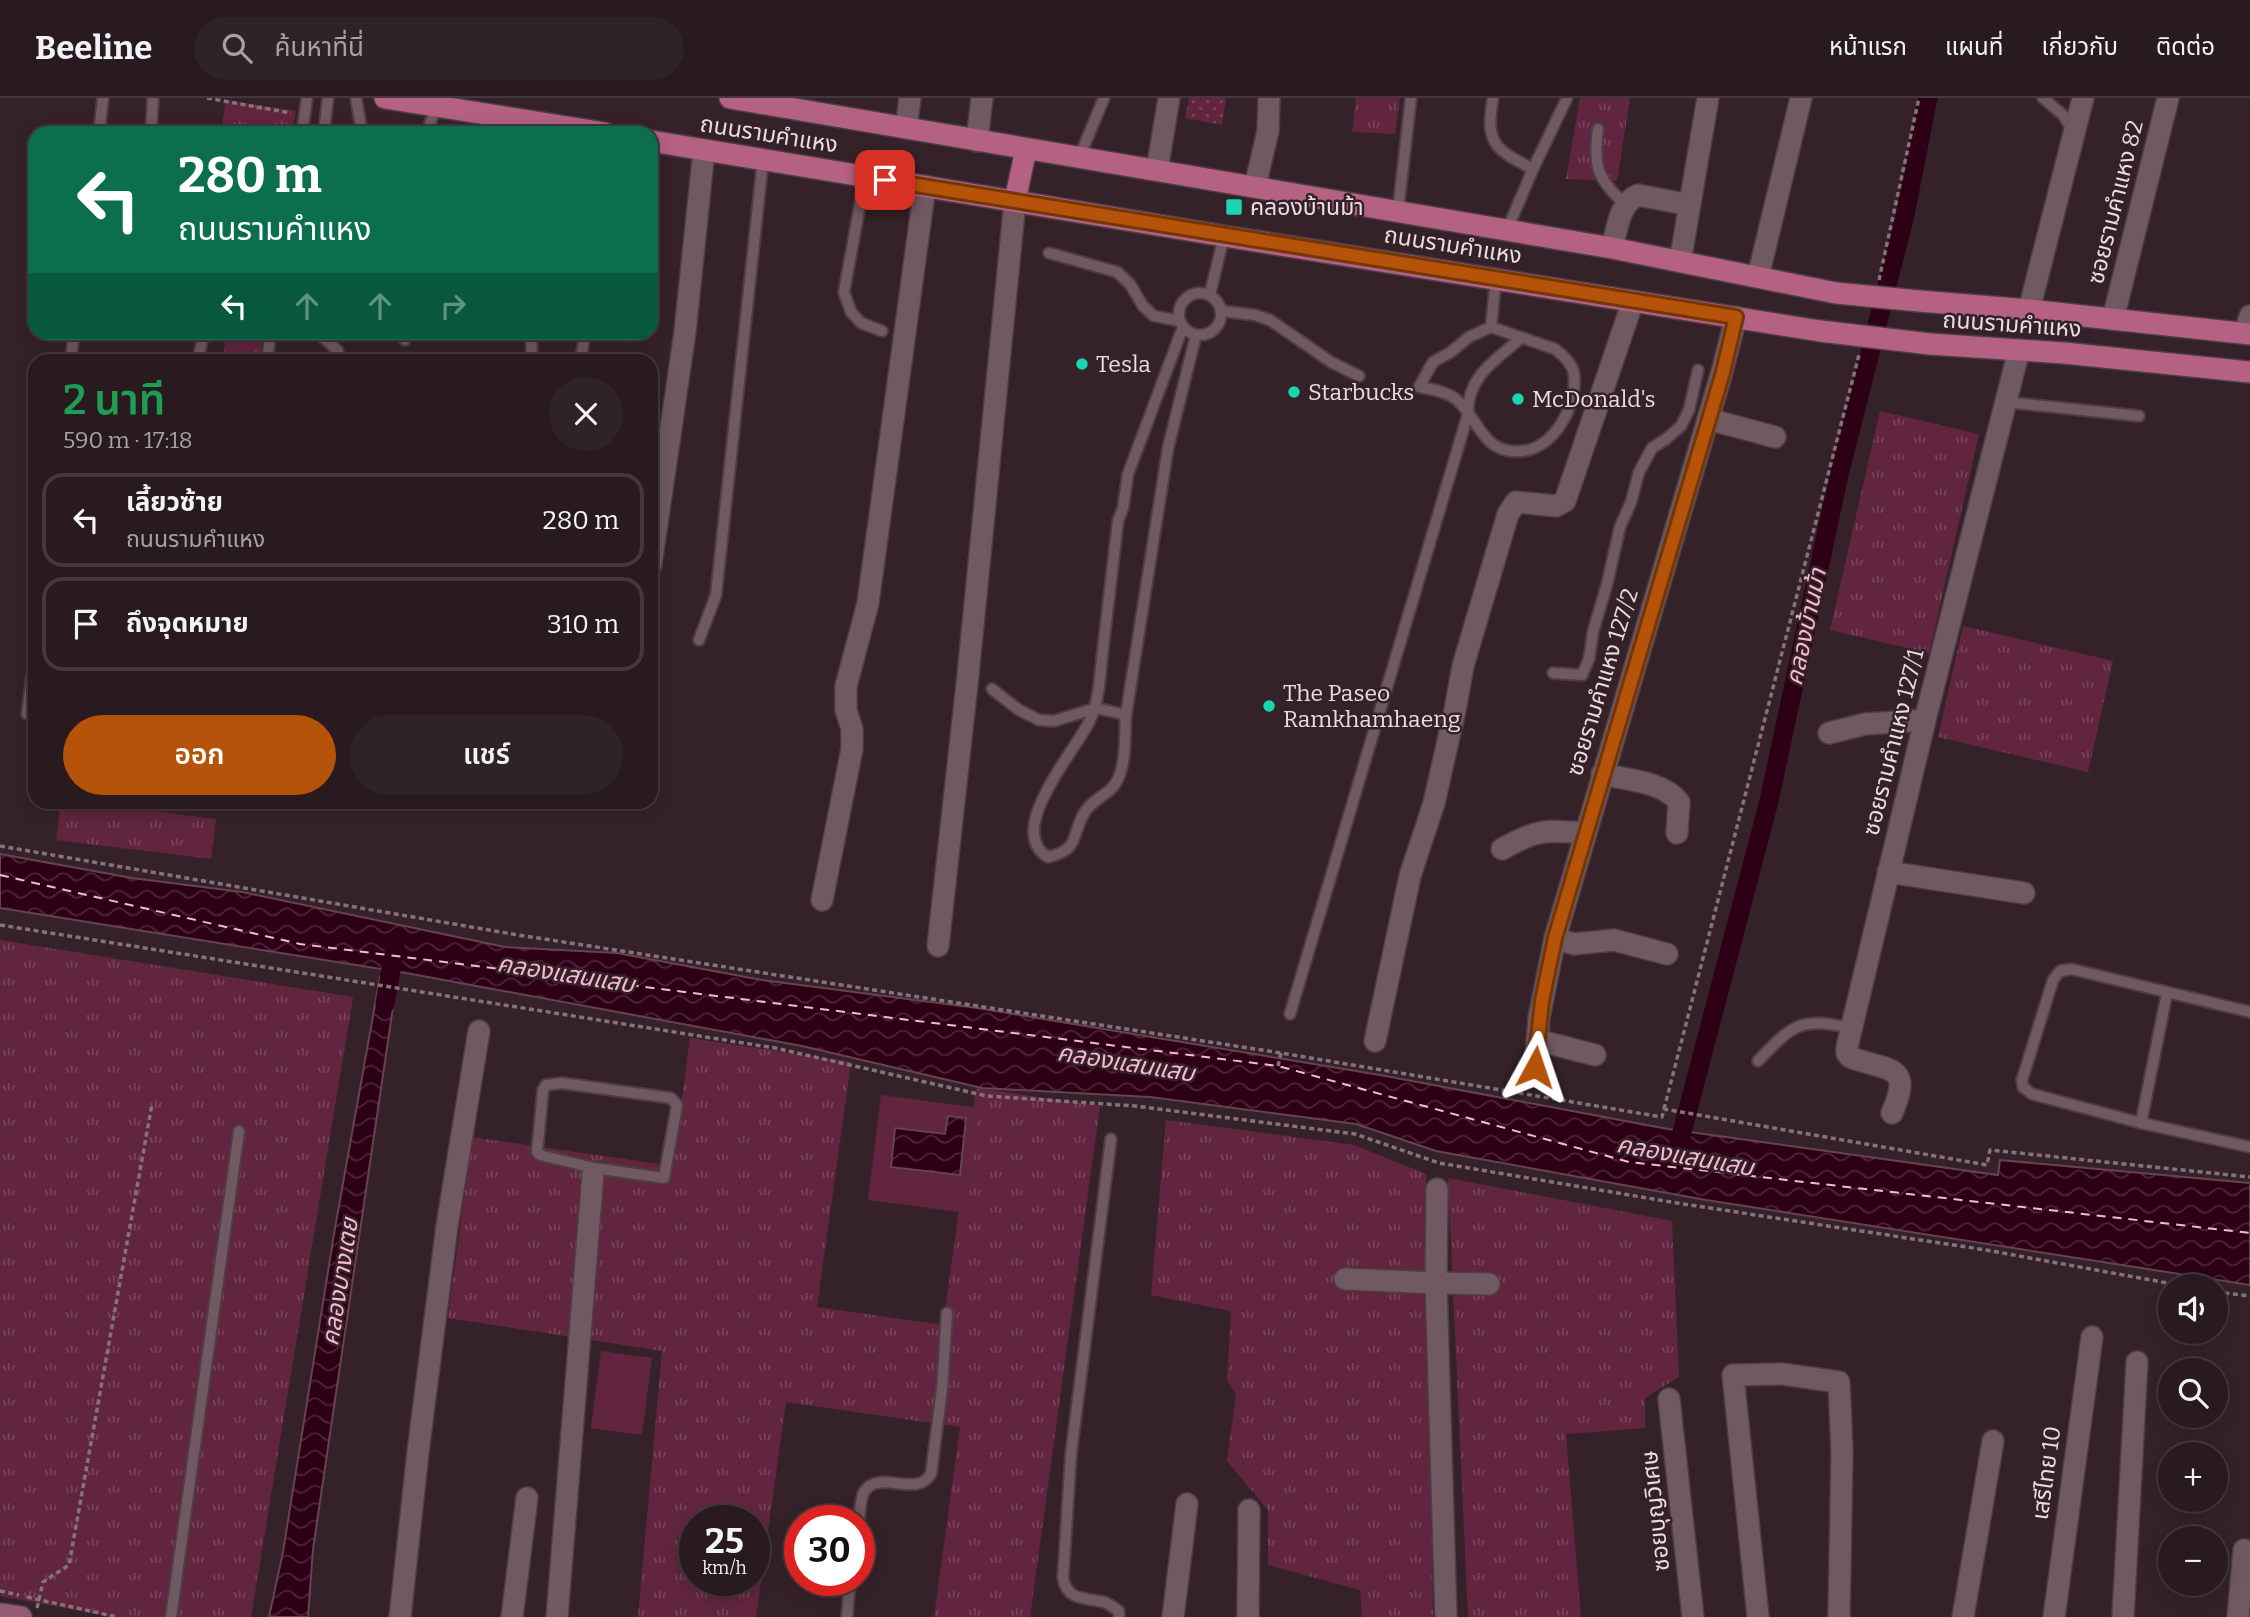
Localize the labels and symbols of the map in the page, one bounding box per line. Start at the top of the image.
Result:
street label: ถนนรามคำแหง [698,109,840,159]
street label: ซอยรามคำแหง 82 [2081,117,2149,287]
pin [855,150,915,210]
place label: คลองบ้านม้า [1250,193,1364,221]
marker: คลองบ้านม้า [1224,197,1244,217]
street label: ถนนรามคำแหง [1382,220,1524,270]
street label: ถนนรามคำแหง [1942,305,2082,343]
place label: Tesla [1096,350,1151,378]
marker: Tesla [1074,356,1090,372]
place label: Starbucks [1308,378,1414,406]
marker: Starbucks [1286,384,1302,400]
place label: McDonald's [1532,385,1656,413]
marker: McDonald's [1510,391,1526,407]
water label: คลองบ้านม้า [1780,565,1832,688]
street label: ซอยรามคำแหง 127/2 [1560,585,1644,779]
street label: ซอยรามคำแหง 127/1 [1856,645,1930,838]
place label: The Paseo Ramkhamhaeng [1283,679,1461,733]
marker: The Paseo Ramkhamhaeng [1261,698,1277,714]
water label: คลองแสนแสบ [495,949,638,999]
position arrow [1498,1030,1572,1104]
water label: คลองแสนแสบ [1055,1038,1198,1088]
water label: คลองแสนแสบ [1614,1130,1757,1182]
water label: คลองบางเตย [316,1215,364,1348]
street label: เสรีไทย 10 [2026,1424,2066,1522]
street label: ซอยบุญวิเศษ [1635,1449,1675,1573]
speed limit sign: 30 [784,1505,875,1596]

